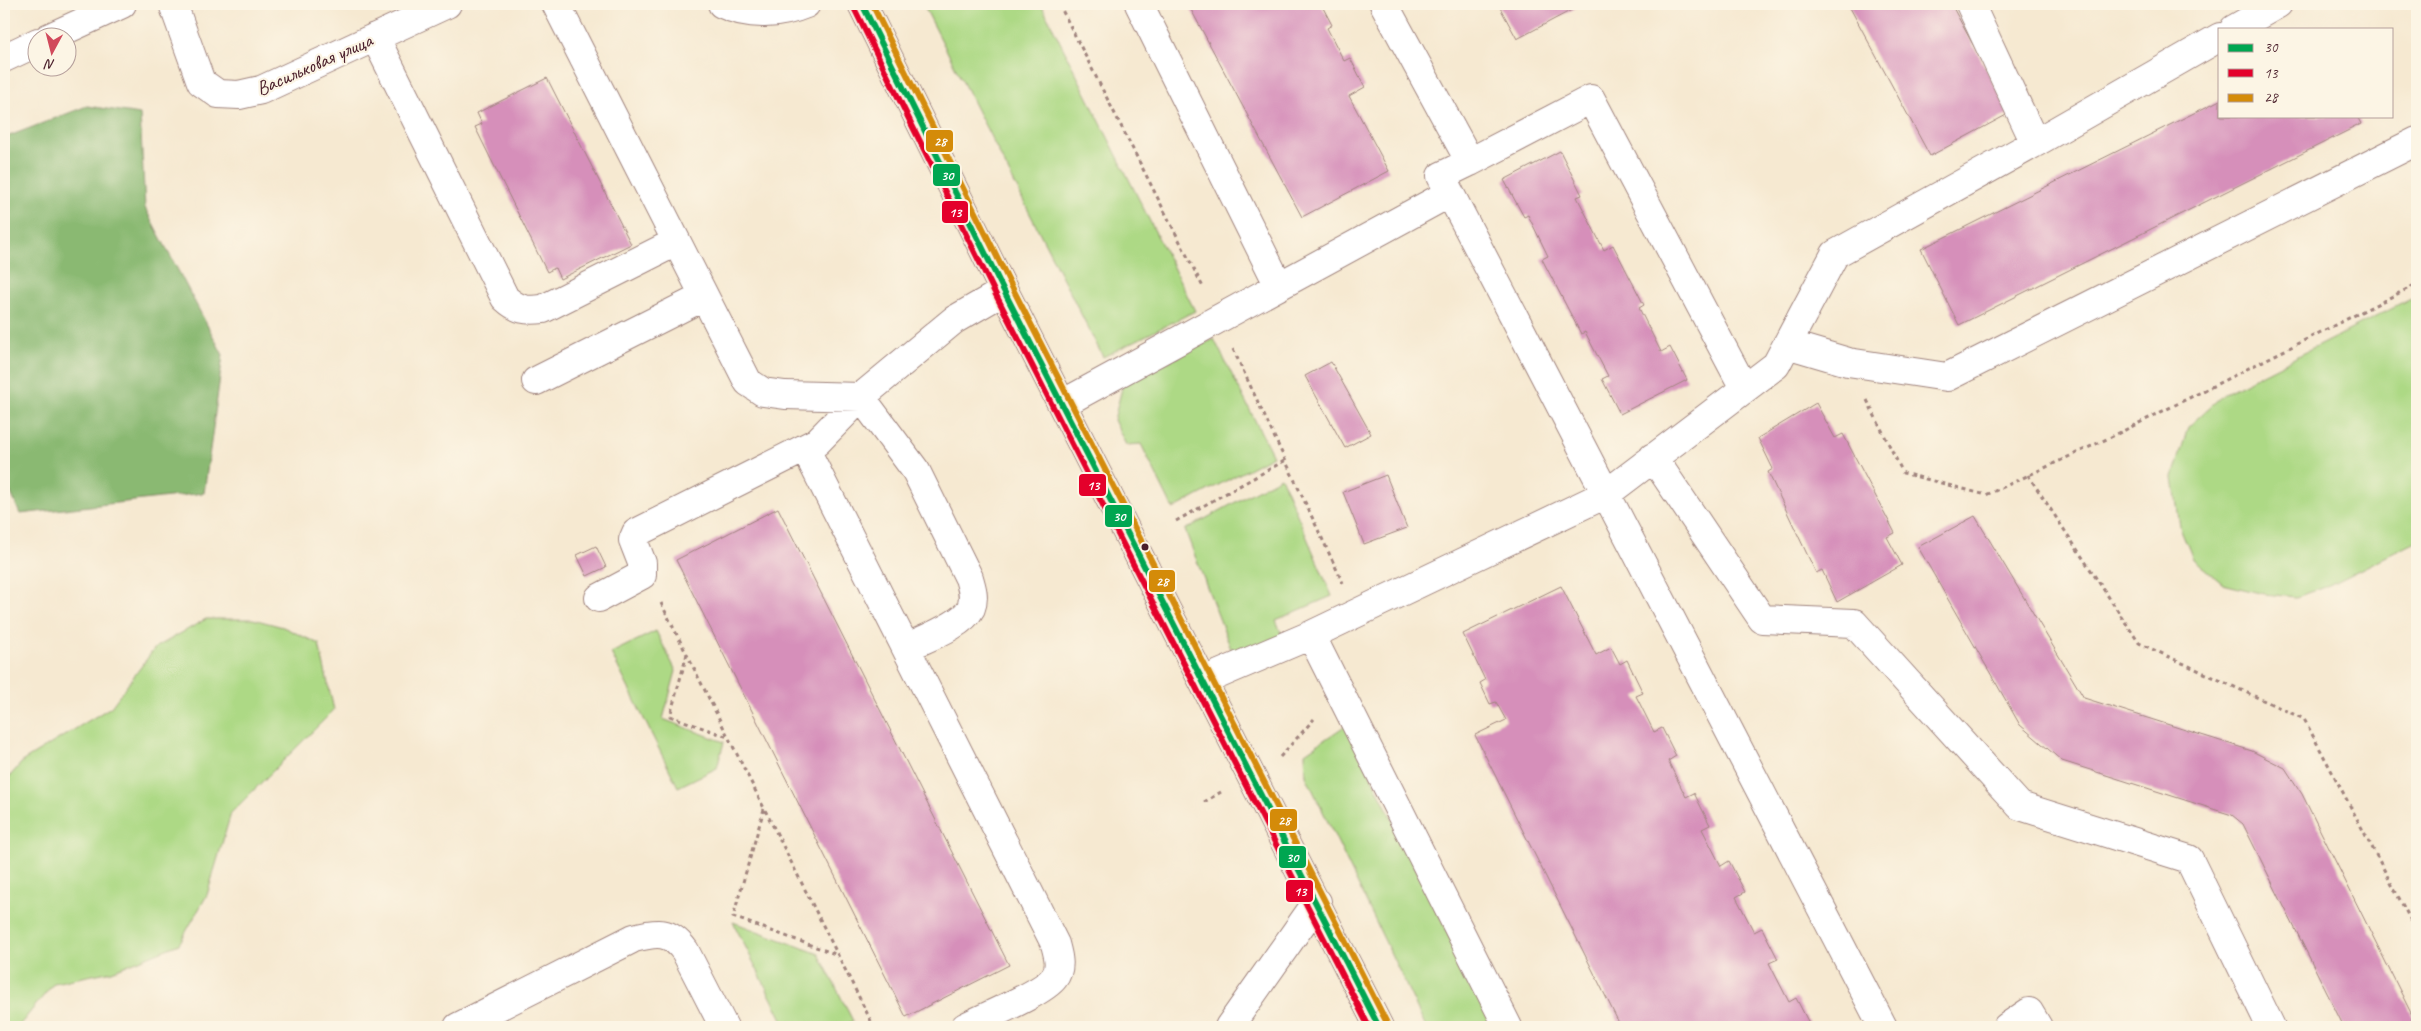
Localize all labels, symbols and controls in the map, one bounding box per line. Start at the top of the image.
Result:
street label: Васильковая улица [252,27,378,101]
north arrow [28,28,78,78]
legend [2218,28,2394,118]
text: 30 [2264,38,2279,57]
text: N [43,55,56,73]
text: 13 [2264,64,2279,83]
text: 28 [2264,88,2279,107]
line badge: 28 [925,129,954,153]
text: 28 [934,133,948,150]
line badge: 30 [932,163,961,187]
text: 30 [941,167,955,184]
line badge: 13 [941,200,969,224]
text: 13 [949,204,963,221]
line badge: 13 [1078,473,1107,497]
text: 13 [1087,477,1101,494]
line badge: 30 [1104,504,1133,528]
text: 30 [1113,508,1127,525]
unlabelled marker [1140,542,1150,552]
line badge: 28 [1148,569,1176,593]
text: 28 [1156,573,1170,590]
line badge: 28 [1269,808,1298,832]
text: 28 [1278,812,1292,829]
line badge: 30 [1278,845,1307,869]
text: 30 [1286,849,1300,866]
line badge: 13 [1285,879,1314,903]
text: 13 [1294,883,1308,900]

